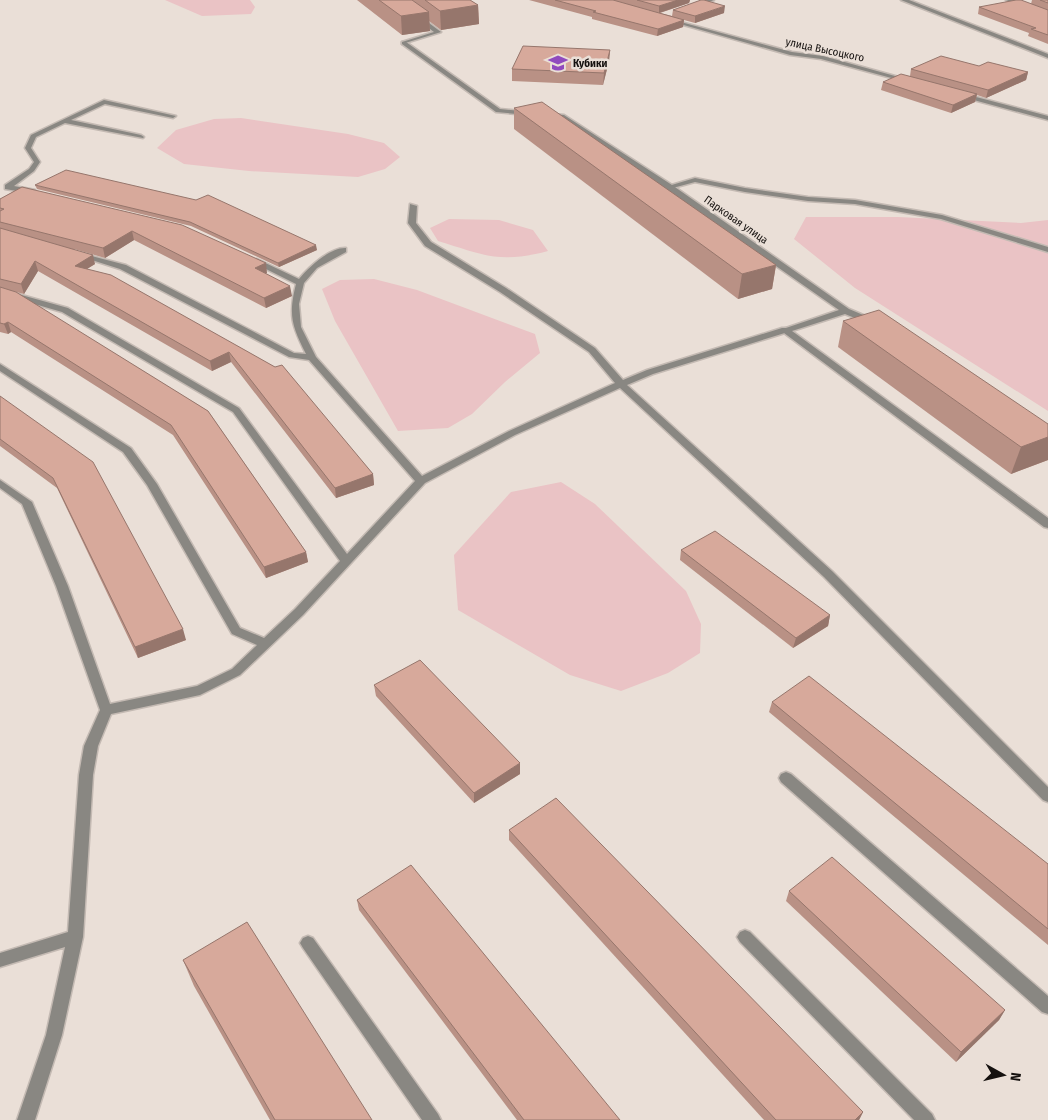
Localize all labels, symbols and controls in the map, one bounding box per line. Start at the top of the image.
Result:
street label: улица Высоцкого [784,35,866,65]
school or university icon: Кубики [547,52,569,74]
place label: Кубики [573,57,608,70]
street label: Парковая улица [701,193,771,247]
north arrow [978,1050,1028,1100]
text: N [1006,1071,1024,1082]

